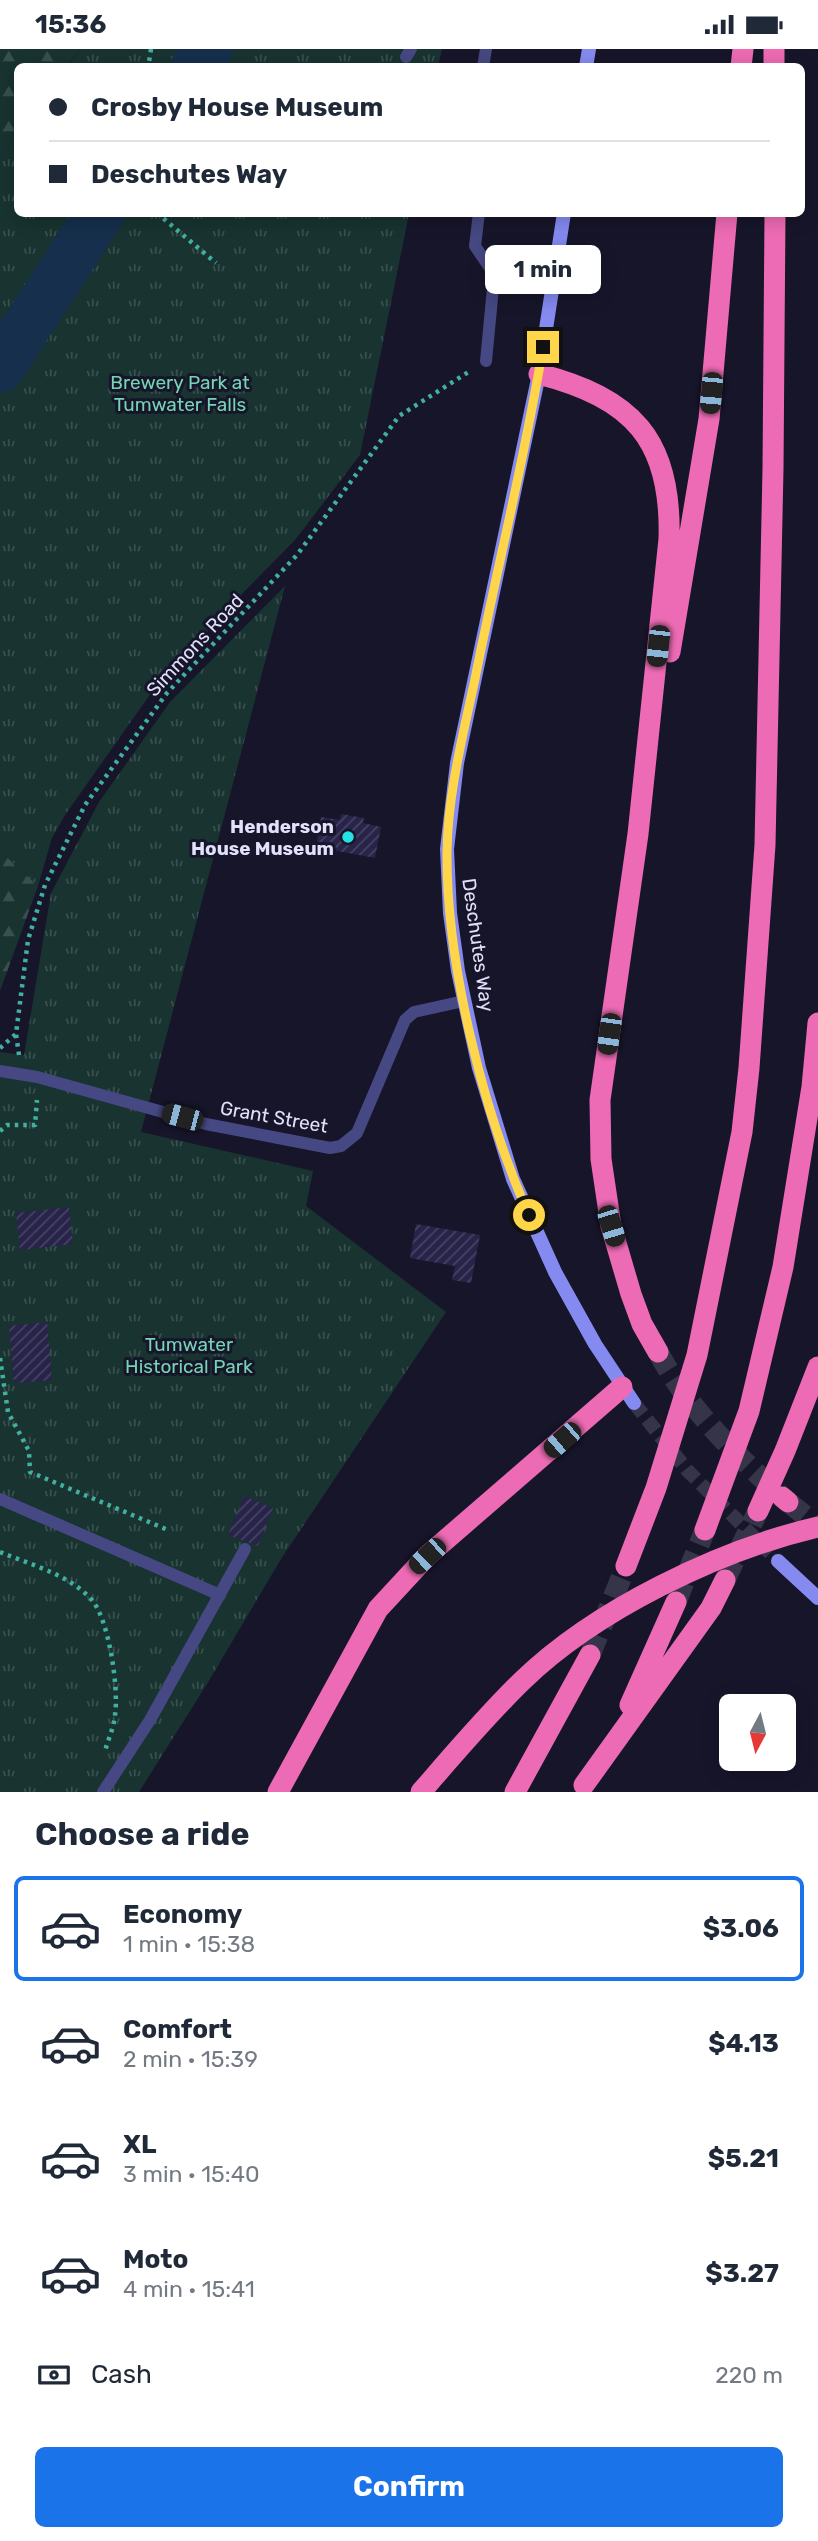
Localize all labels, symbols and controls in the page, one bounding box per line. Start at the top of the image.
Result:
text: 15:36 [35,9,106,40]
text: Crosby House Museum [91,92,383,123]
text: Deschutes Way [91,159,287,190]
callout: 1 min [485,245,601,295]
text: 1 min [514,255,572,283]
route end [527,331,559,363]
park label: Brewery Park at Tumwater Falls [110,371,250,416]
car [699,371,724,415]
street label: Simmons Road [142,589,248,701]
car [646,624,671,668]
place label: Henderson House Museum [191,815,334,860]
marker: Henderson House Museum [340,829,356,845]
street label: Deschutes Way [457,877,499,1013]
car [596,1012,623,1056]
street label: Grant Street [218,1096,330,1138]
car [159,1101,206,1133]
route start [513,1199,545,1231]
car [595,1203,628,1249]
park label: Tumwater Historical Park [125,1333,253,1378]
car [540,1418,585,1462]
car [405,1534,450,1578]
north arrow [719,1694,796,1771]
map controls [719,1694,796,1771]
text: Choose a ride [35,1815,249,1853]
icon: car [39,1897,102,1960]
text: Economy [123,1899,242,1930]
text: $3.06 [703,1913,779,1944]
text: 1 min · 15:38 [123,1930,255,1958]
icon: car [39,2012,102,2075]
text: Comfort [123,2014,232,2045]
text: $4.13 [708,2028,779,2059]
text: 2 min · 15:39 [123,2045,258,2073]
icon: car [39,2127,102,2190]
text: XL [123,2129,156,2160]
text: $5.21 [708,2143,779,2174]
text: 3 min · 15:40 [123,2160,260,2188]
icon: car [39,2242,102,2305]
text: Moto [123,2244,188,2275]
text: $3.27 [705,2258,779,2289]
text: 4 min · 15:41 [123,2275,255,2303]
icon: cash [35,2356,73,2394]
text: Cash [91,2359,152,2390]
text: 220 m [715,2361,783,2389]
button: Confirm [35,2447,783,2527]

